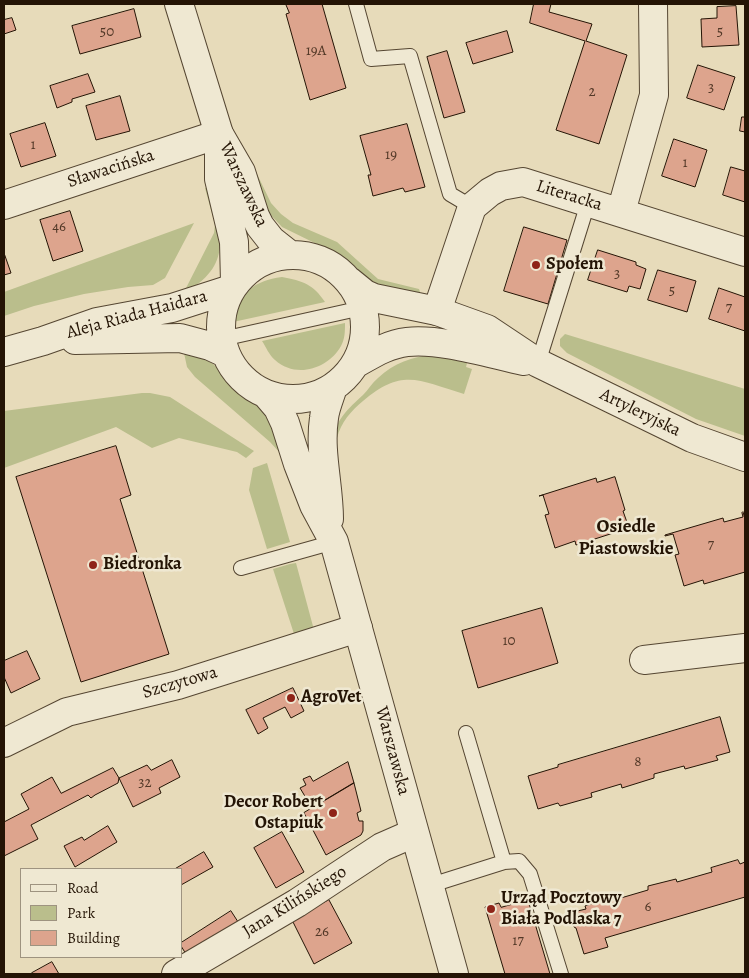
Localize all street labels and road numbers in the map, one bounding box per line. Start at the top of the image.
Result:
street label: Warszawska [214,139,272,231]
street label: Sławacińska [65,145,157,193]
street label: Literacka [533,176,605,216]
street label: Aleja Riada Haidara [64,286,210,344]
street label: Artyleryjska [596,384,684,442]
street label: Szczytowa [140,662,220,704]
street label: Warszawska [370,704,414,798]
street label: Jana Kilińskiego [239,861,351,943]

